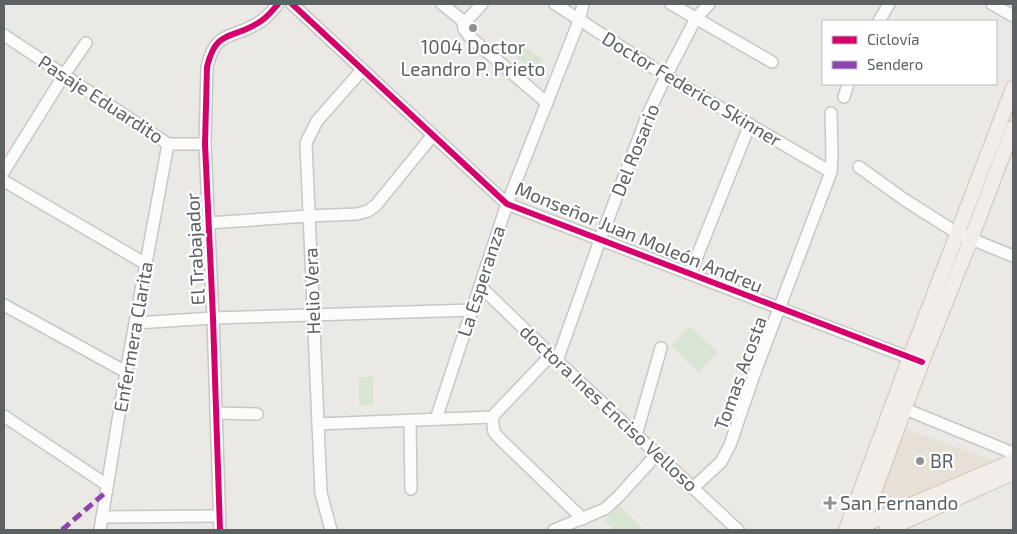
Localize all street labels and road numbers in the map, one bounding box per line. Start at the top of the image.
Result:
street label: Doctor Federico Skinner [599,26,786,151]
street label: Pasaje Eduardito [34,50,168,148]
street label: Del Rosario [606,100,664,199]
street label: Monseñor Juan Moleón Andreu [512,176,766,297]
street label: El Trabajador [180,192,209,306]
street label: La Esperanza [452,223,509,339]
street label: Helio Vera [298,247,325,335]
street label: Enfermera Clarita [108,260,157,414]
street label: Tomas Acosta [708,313,771,433]
street label: doctora Ines Enciso Velloso [516,319,703,496]

